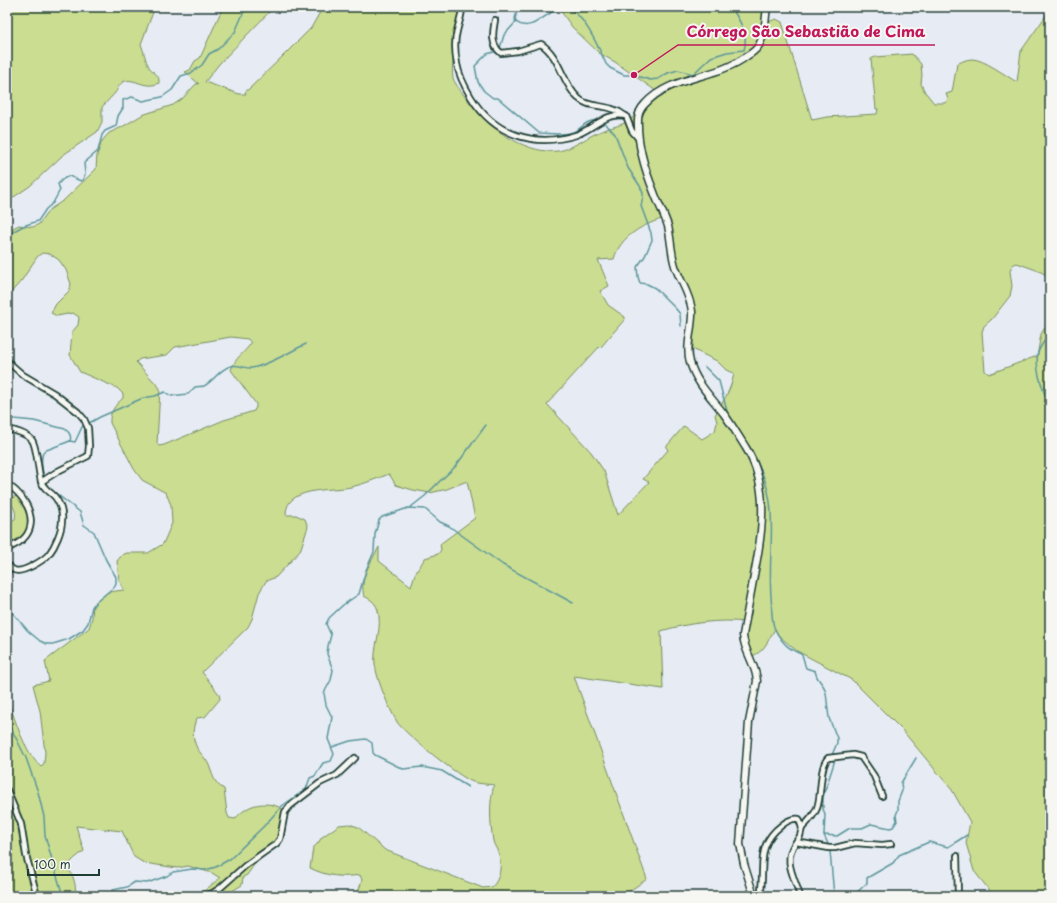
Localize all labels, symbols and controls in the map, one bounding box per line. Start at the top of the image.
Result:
callout: Córrego São Sebastião de Cima [678,18,935,45]
text: Córrego São Sebastião de Cima [687,19,926,42]
scale bar [28,851,99,877]
text: 100 m [34,855,71,873]

